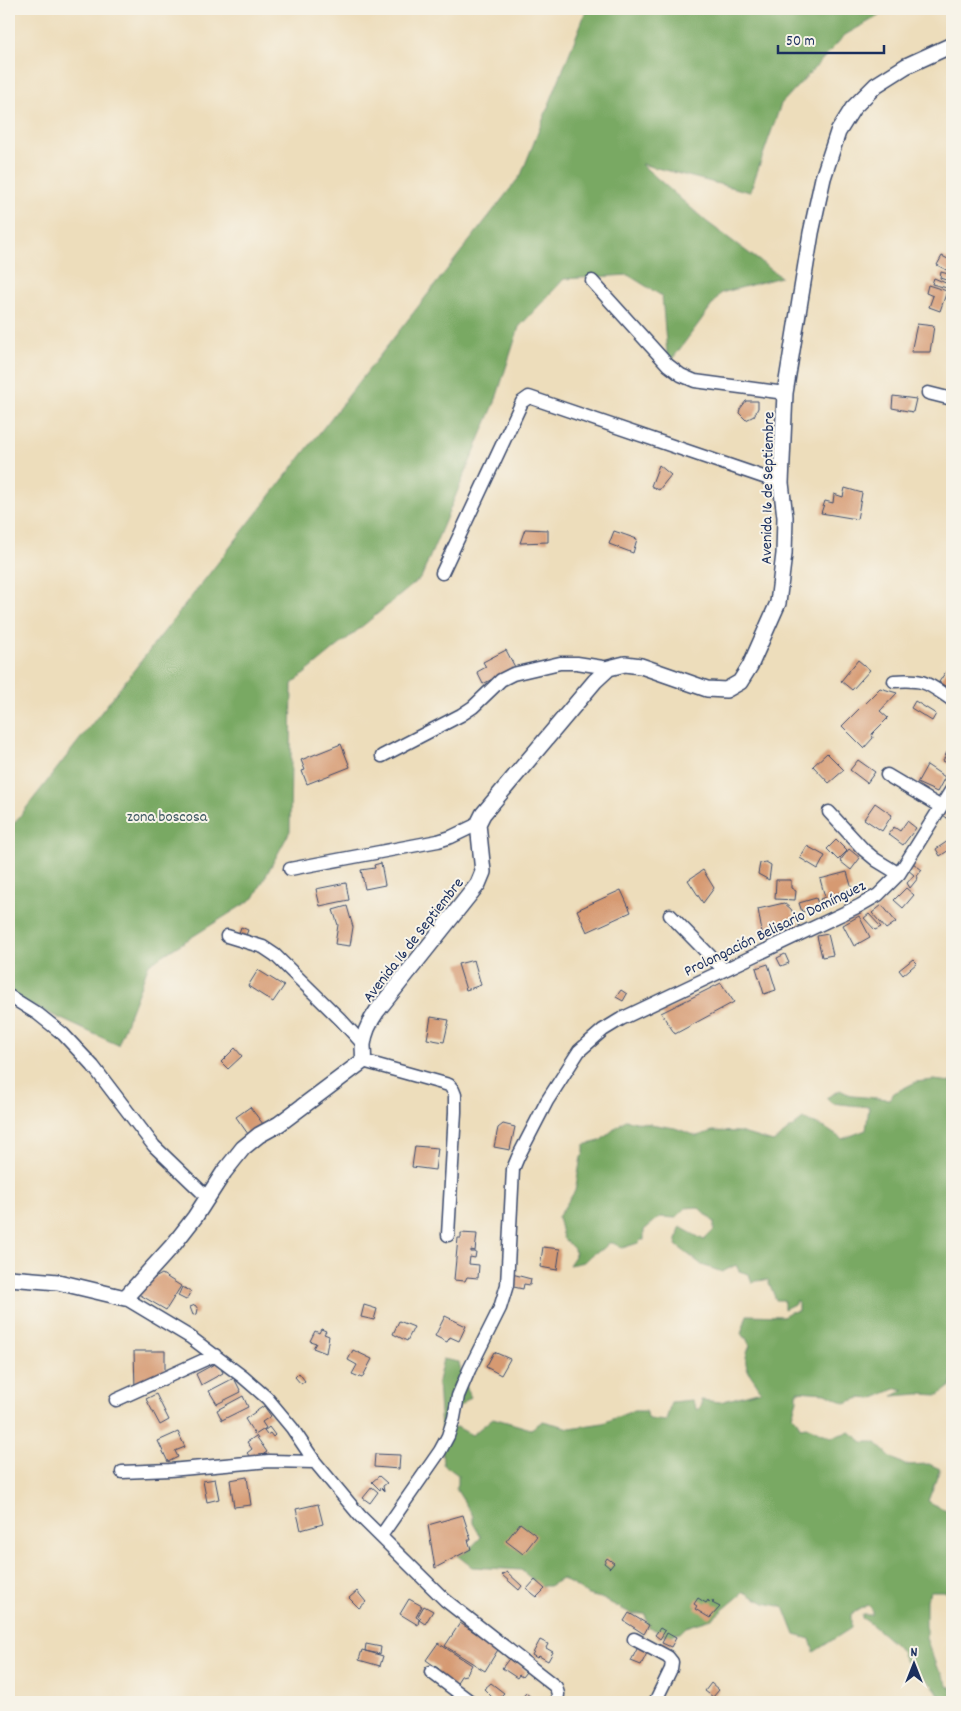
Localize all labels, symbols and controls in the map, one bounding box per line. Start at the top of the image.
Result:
scale bar [778,22,885,54]
text: 50 m [786,31,815,53]
street label: Avenida 16 de Septiembre [756,411,781,565]
park label: zona boscosa [127,806,208,829]
street label: Avenida 16 de Septiembre [358,873,470,1008]
street label: Prolongación Belisario Domínguez [680,875,870,983]
north arrow [888,1638,938,1688]
text: N [911,1643,918,1663]

